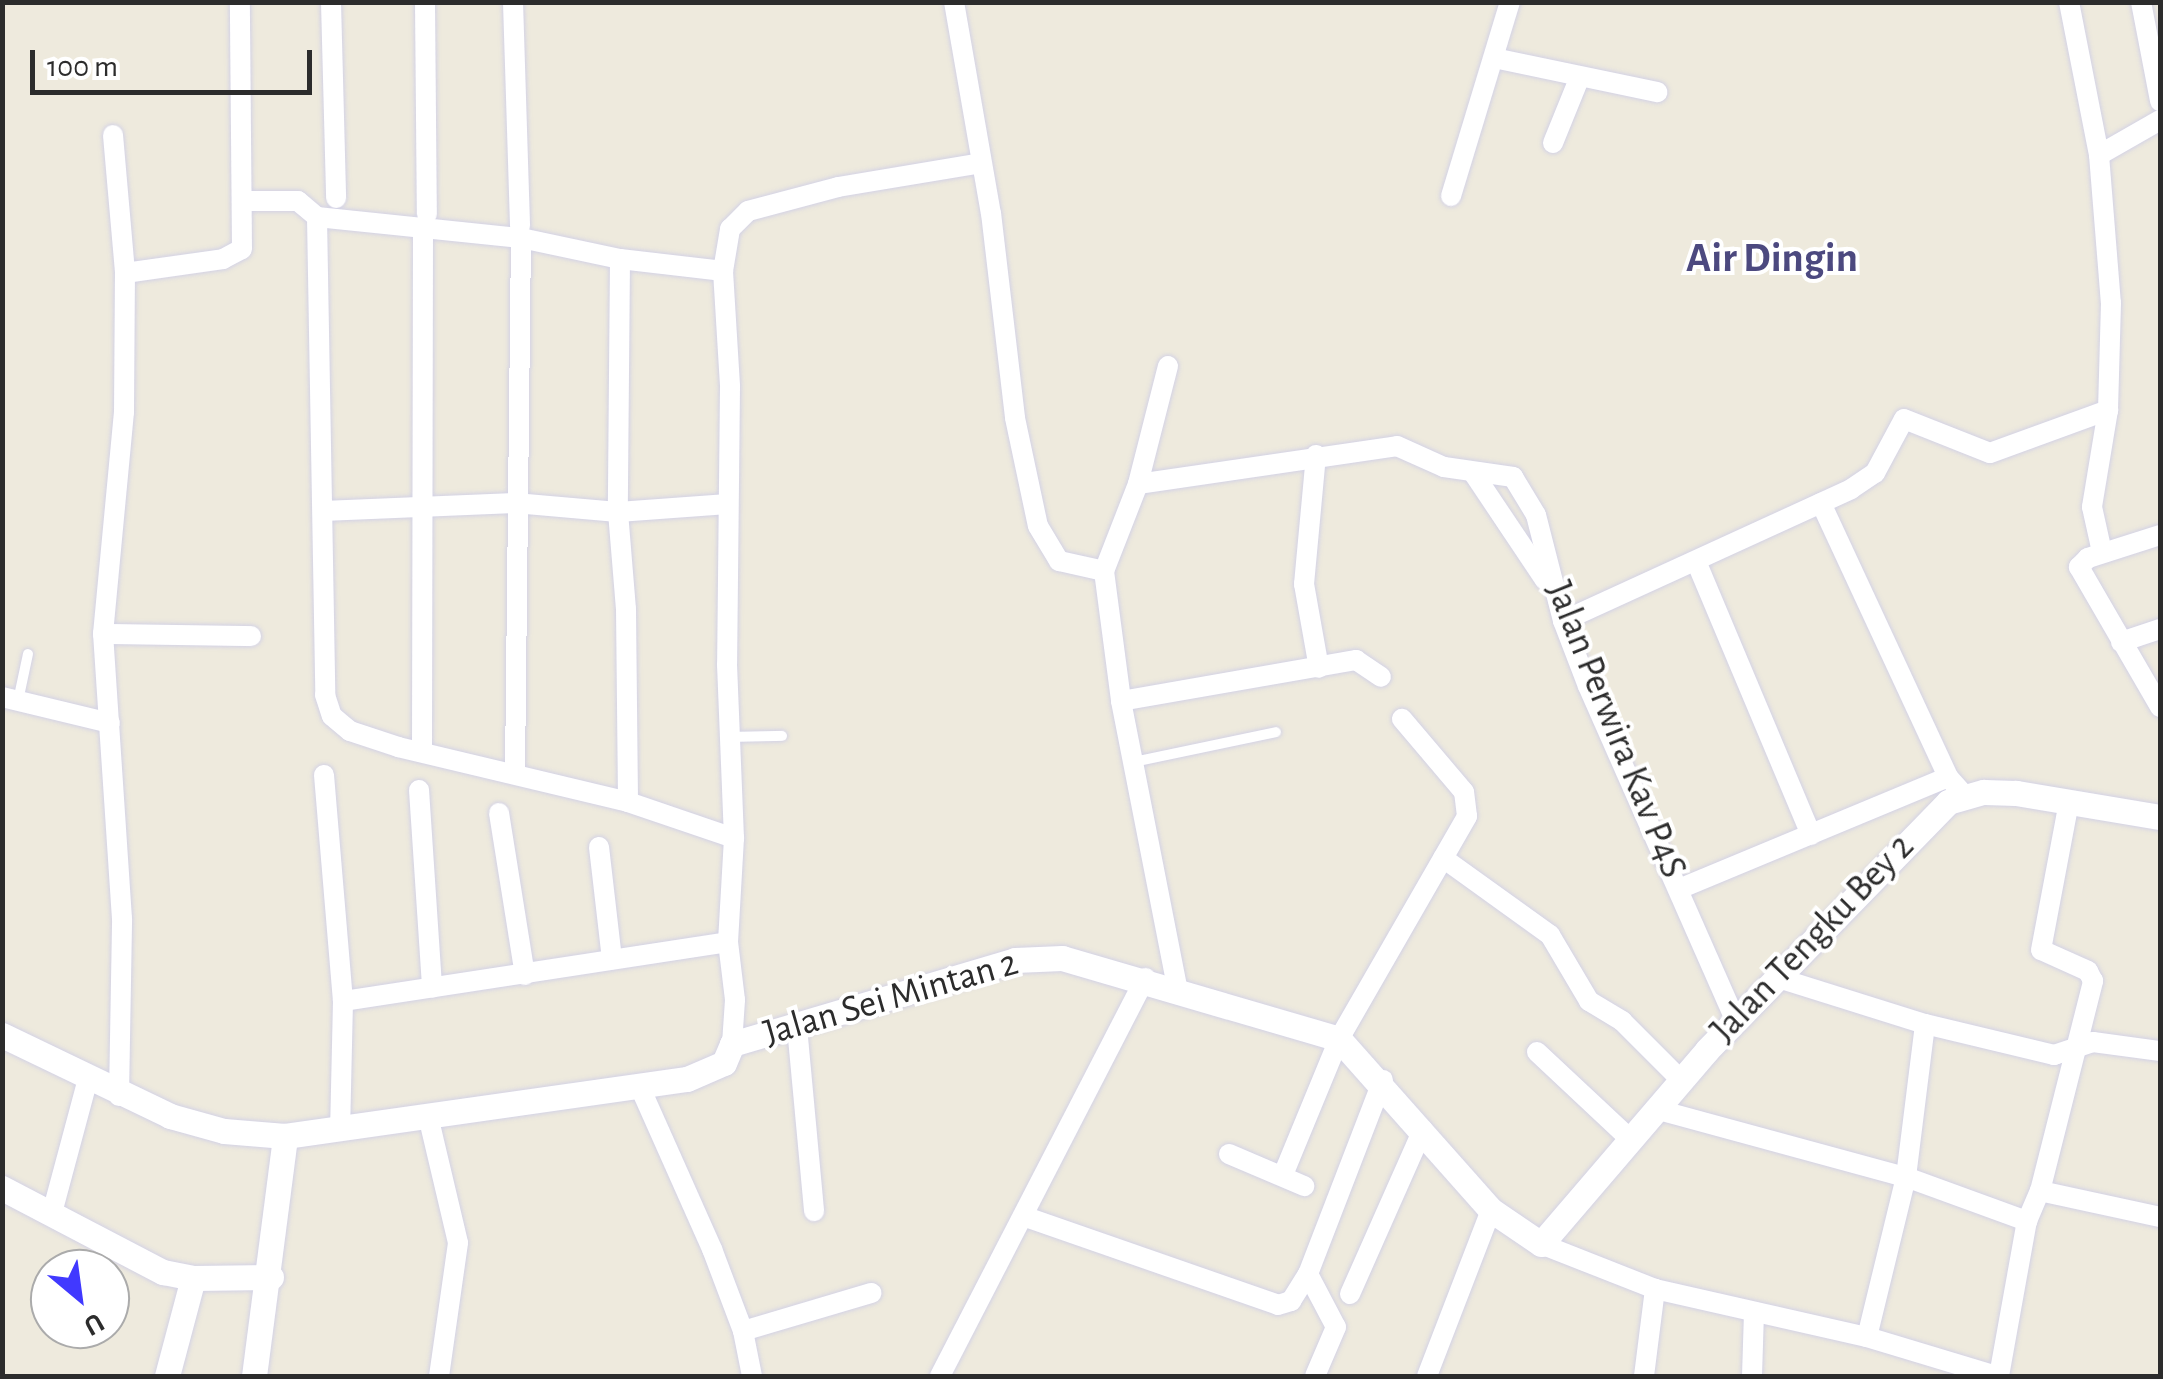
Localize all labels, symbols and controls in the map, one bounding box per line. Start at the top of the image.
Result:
scale bar [35,30,318,92]
text: 100 m [47,52,118,82]
district label: Air Dingin [1686,233,1858,283]
street label: Jalan Perwira Kav P4S [1535,575,1695,885]
street label: Jalan Tengku Bey 2 [1702,825,1924,1053]
street label: Jalan Sei Mintan 2 [759,941,1023,1057]
north arrow [30,1249,130,1349]
text: U [79,1307,108,1340]

